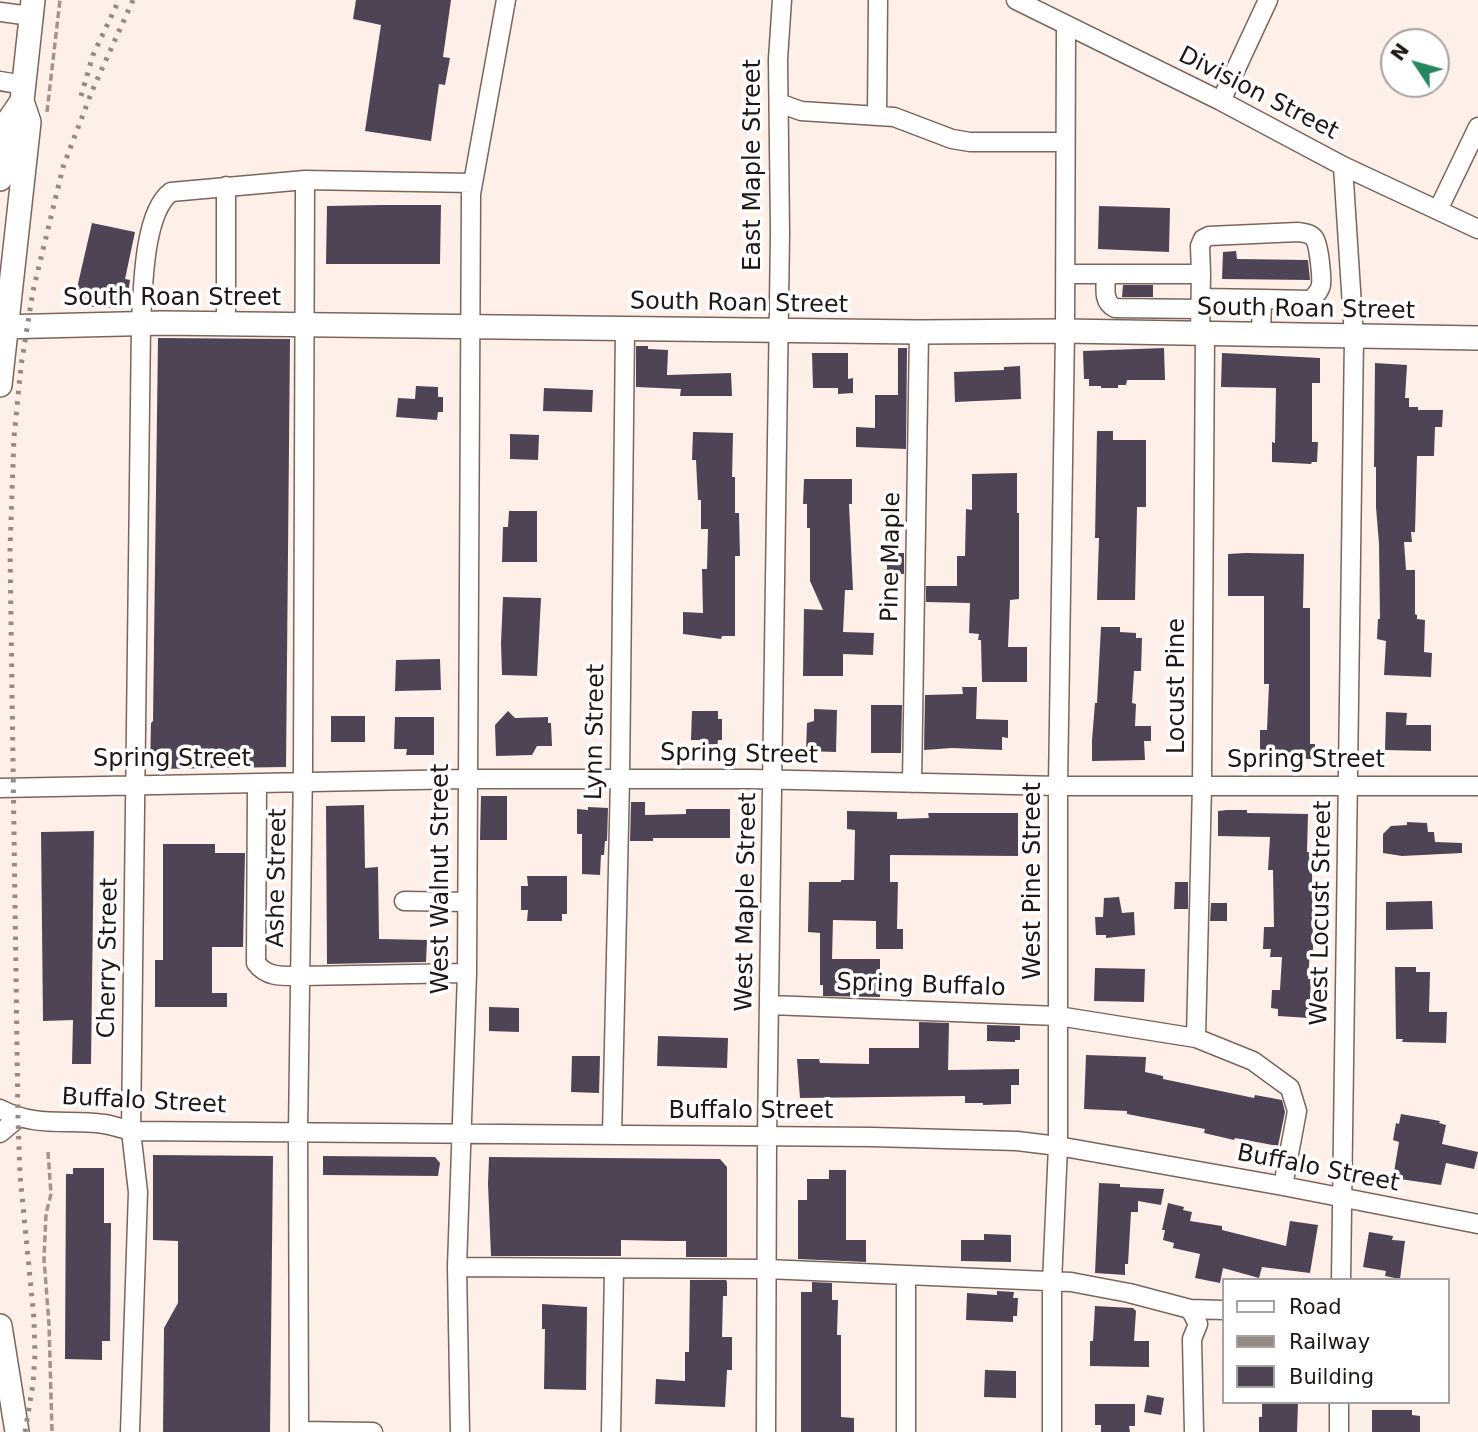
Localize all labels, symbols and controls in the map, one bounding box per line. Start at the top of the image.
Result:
north arrow [1380,28,1450,98]
text: N [1386,39,1413,65]
street label: Division Street [1173,41,1343,147]
street label: East Maple Street [740,59,768,271]
street label: South Roan Street [63,285,281,313]
street label: South Roan Street [630,288,848,320]
street label: South Roan Street [1197,294,1415,326]
street label: Pine Maple [876,492,908,622]
street label: Locust Pine [1164,618,1192,754]
street label: Lynn Street [580,664,612,800]
street label: Spring Street [660,739,818,771]
street label: Spring Street [93,746,251,774]
street label: Spring Street [1227,747,1385,775]
street label: West Walnut Street [428,764,456,994]
street label: West Pine Street [1020,782,1048,980]
street label: West Maple Street [731,792,763,1012]
street label: West Locust Street [1306,800,1338,1026]
street label: Ashe Street [262,808,294,948]
street label: Cherry Street [93,877,125,1039]
street label: Spring Buffalo [836,969,1006,1003]
street label: Buffalo Street [61,1083,227,1121]
street label: Buffalo Street [669,1098,833,1126]
street label: Buffalo Street [1234,1139,1402,1199]
legend [1222,1278,1450,1404]
text: Road [1289,1295,1342,1319]
text: Railway [1289,1330,1370,1354]
text: Building [1289,1365,1374,1389]

